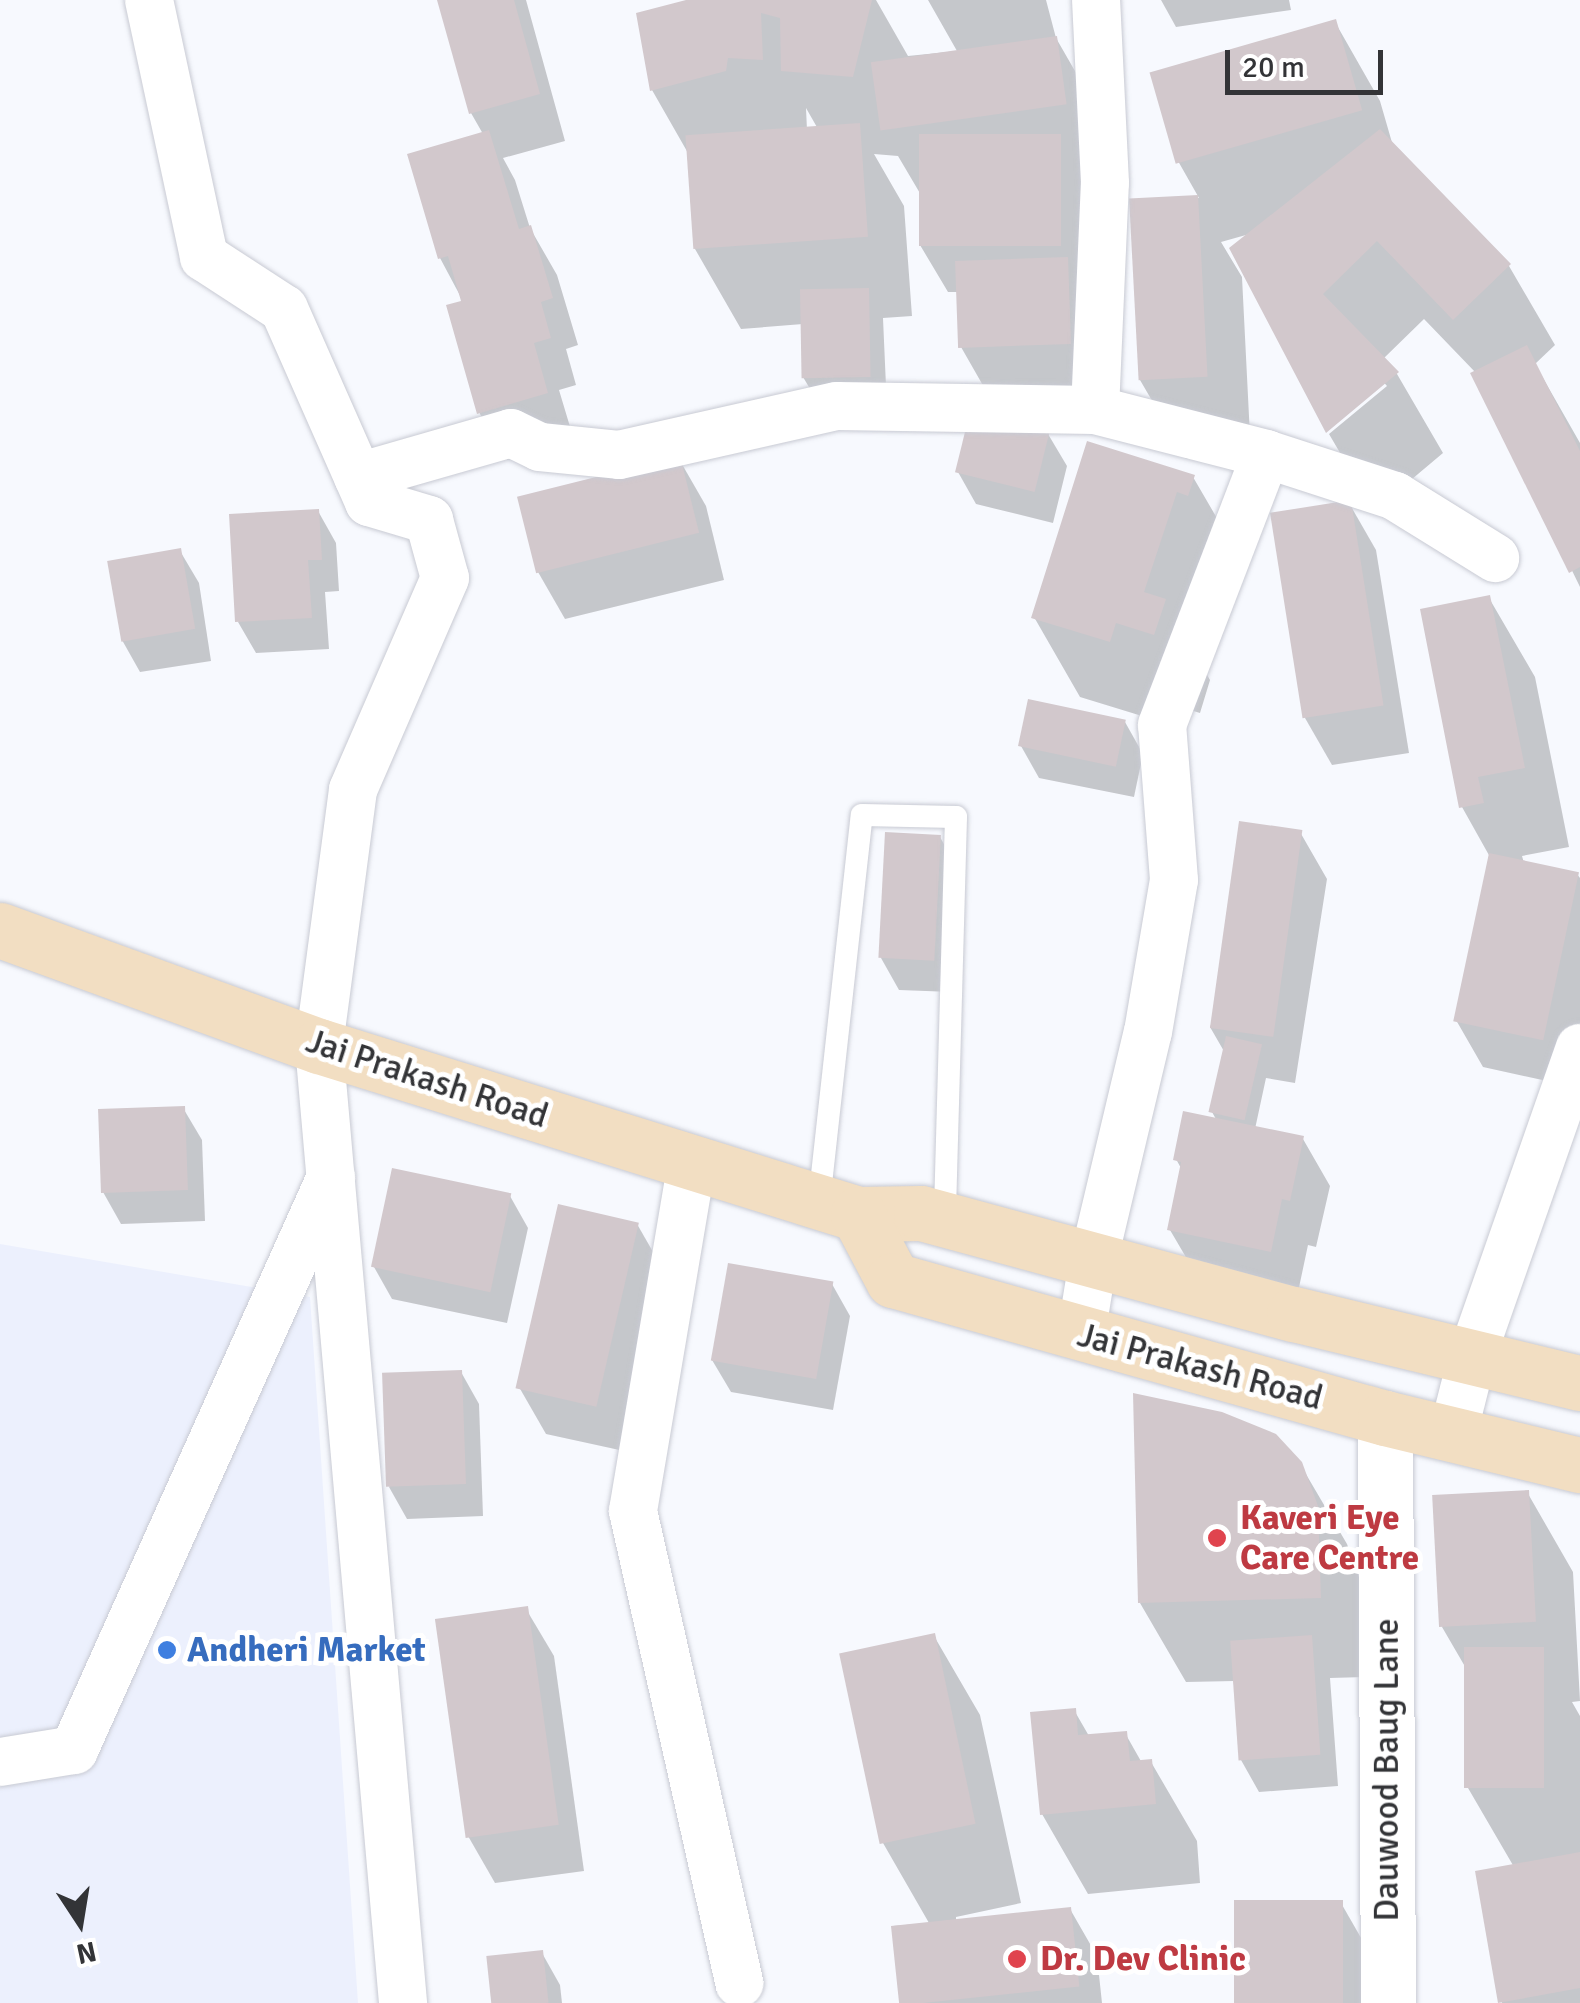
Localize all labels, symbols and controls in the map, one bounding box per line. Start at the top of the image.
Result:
scale bar [1230,30,1388,92]
text: 20 m [1242,49,1305,86]
street label: Jai Prakash Road [301,1020,553,1138]
street label: Jai Prakash Road [1073,1314,1327,1420]
place label: Kaveri Eye Care Centre [1240,1497,1419,1579]
marker: Kaveri Eye Care Centre [1204,1525,1230,1551]
street label: Dauwood Baug Lane [1366,1618,1408,1922]
place label: Andheri Market [187,1629,426,1671]
marker: Andheri Market [156,1639,178,1661]
north arrow [30,1873,130,1973]
text: N [73,1934,99,1971]
place label: Dr. Dev Clinic [1040,1938,1246,1980]
marker: Dr. Dev Clinic [1004,1946,1030,1972]

